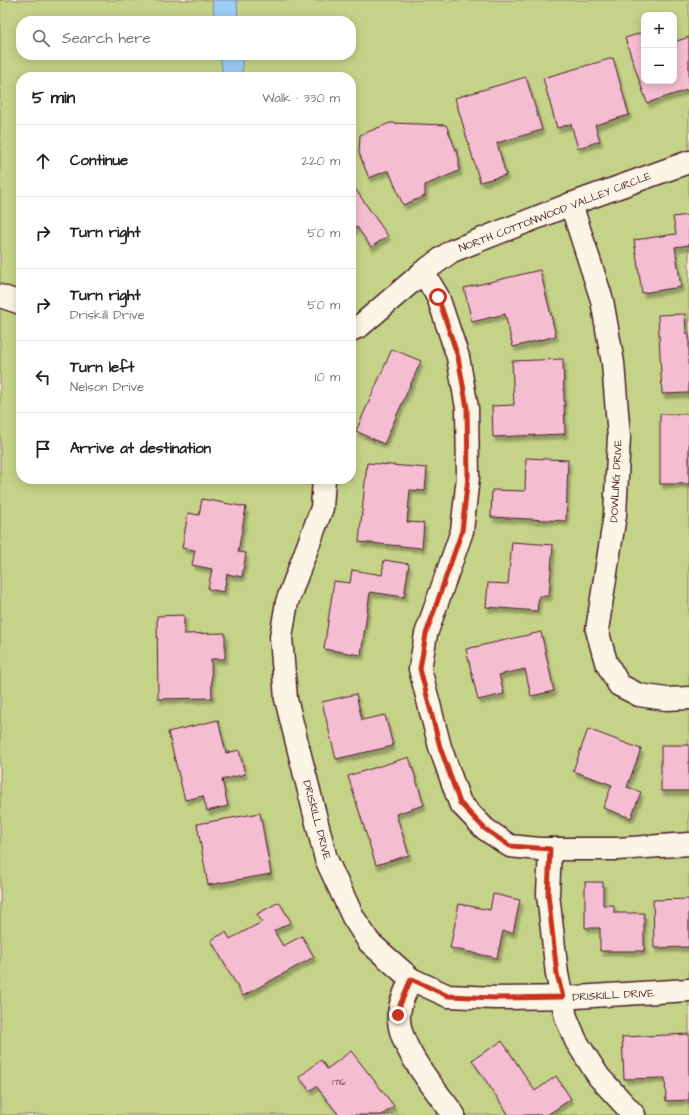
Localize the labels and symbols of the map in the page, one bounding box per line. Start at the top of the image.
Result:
street label: NORTH COTTONWOOD VALLEY CIRCLE [457,168,654,256]
route start [429,288,447,306]
street label: DOWLING DRIVE [606,439,626,523]
street label: DRISKILL DRIVE [299,779,335,862]
street label: DRISKILL DRIVE [572,985,655,1005]
route end [389,1006,407,1024]
house number: 1716 [332,1076,346,1089]

